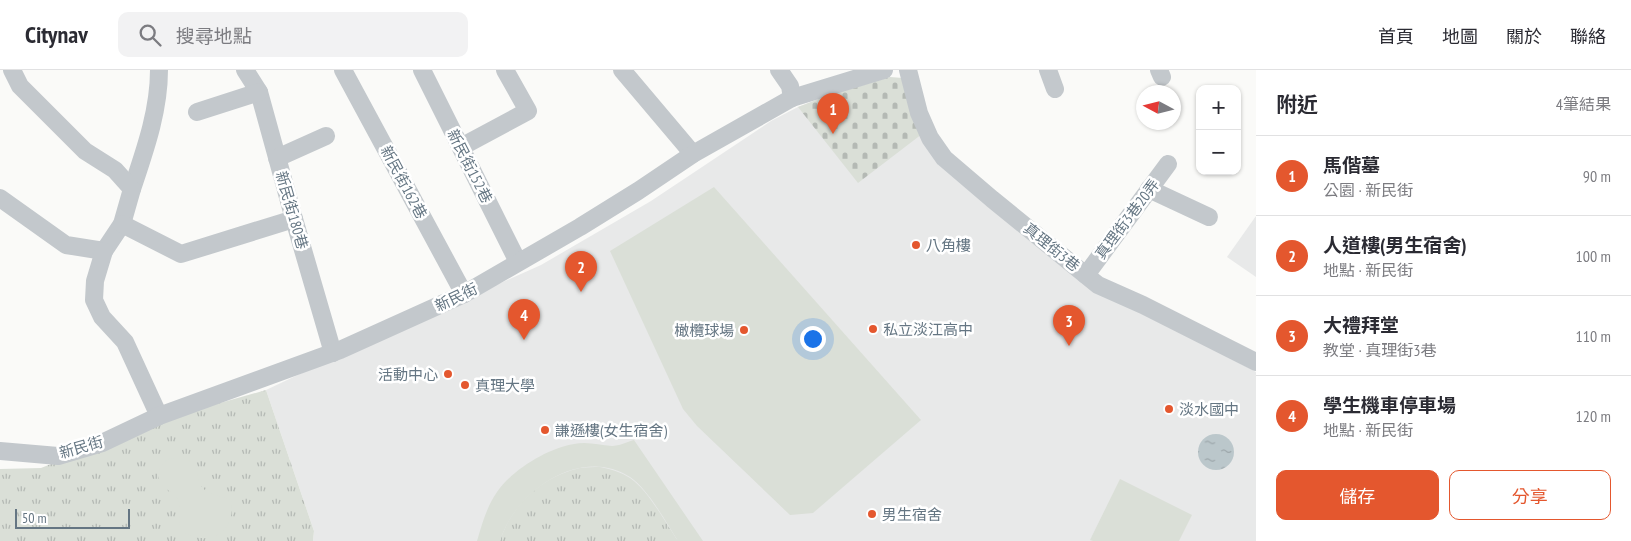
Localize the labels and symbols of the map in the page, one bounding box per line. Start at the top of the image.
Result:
north arrow [1136,85,1181,130]
pin: 1 [817,93,849,134]
street label: 新民街152巷 [443,126,497,206]
street label: 新民街162巷 [377,142,431,222]
street label: 新民街180巷 [272,169,312,251]
street label: 真理街3巷20弄 [1091,175,1163,263]
street label: 真理街3巷 [1020,219,1084,275]
place label: 八角樓 [926,236,971,255]
marker: 八角樓 [910,239,922,251]
pin: 2 [565,251,597,292]
street label: 新民街 [432,279,480,315]
pin: 4 [508,299,540,340]
pin: 3 [1053,305,1085,346]
place label: 私立淡江高中 [883,320,973,339]
place label: 橄欖球場 [674,321,734,340]
marker: 私立淡江高中 [867,323,879,335]
marker: 橄欖球場 [738,324,750,336]
your location [800,326,826,352]
place label: 活動中心 [378,365,438,384]
marker: 活動中心 [442,368,454,380]
place label: 真理大學 [475,376,535,395]
marker: 真理大學 [459,379,471,391]
place label: 淡水國中 [1179,400,1239,419]
marker: 淡水國中 [1163,403,1175,415]
place label: 謙遜樓(女生宿舍) [555,421,667,440]
marker: 謙遜樓(女生宿舍) [539,424,551,436]
street label: 新民街 [57,432,105,462]
place label: 男生宿舍 [882,505,942,524]
scale bar [15,506,130,529]
marker: 男生宿舍 [866,508,878,520]

